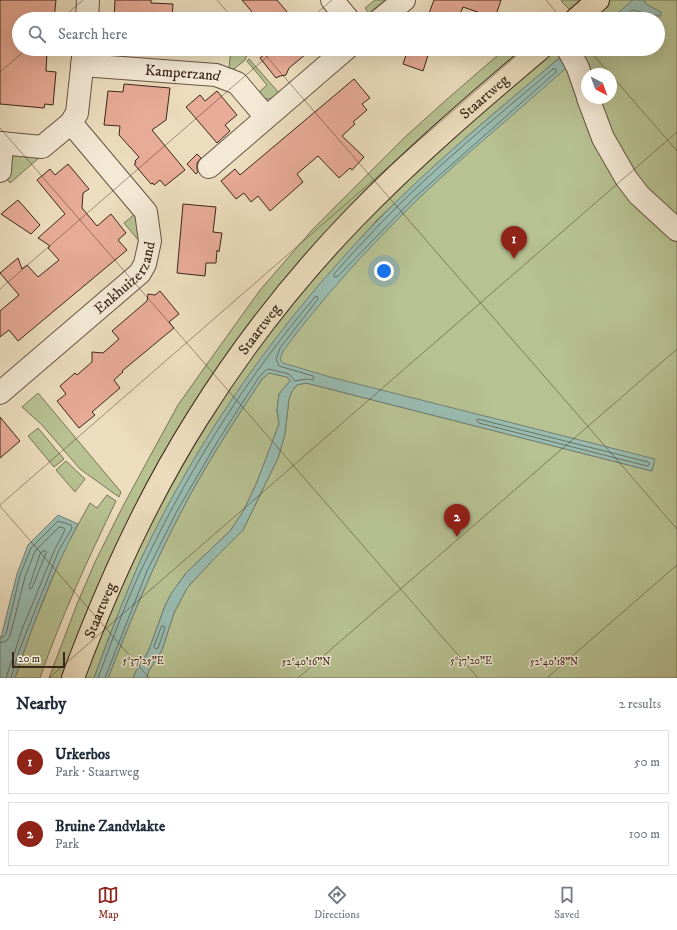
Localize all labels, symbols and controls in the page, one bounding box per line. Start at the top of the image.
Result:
search box [12,12,665,56]
icon: search [26,23,48,45]
text: Search here [58,25,127,44]
street label: Kamperzand [144,61,224,86]
north arrow [581,68,617,104]
street label: Staartweg [456,70,513,124]
pin: 1 [501,226,527,259]
street label: Enkhuizerzand [90,239,160,318]
your location [374,261,394,281]
street label: Staartweg [234,300,285,359]
pin: 2 [444,504,470,537]
street label: Staartweg [80,579,121,641]
scale bar [12,650,65,669]
text: 20 m [18,652,40,666]
text: 5°37'25"E [122,655,164,667]
text: 5°37'20"E [450,655,492,667]
text: 52°40'16"N [282,656,330,668]
text: 52°40'18"N [530,656,578,668]
text: Nearby [16,693,66,715]
text: 2 results [619,696,661,712]
text: Urkerbos [55,745,110,764]
text: 1 [28,754,32,770]
text: 50 m [634,754,660,770]
text: Park · Staartweg [55,764,139,780]
text: Bruine Zandvlakte [55,817,165,836]
text: 2 [27,826,33,842]
text: 100 m [629,826,660,842]
text: Park [55,836,79,852]
tab: Map [97,884,119,922]
tab: Directions [314,884,360,922]
tab: Saved [554,884,580,922]

